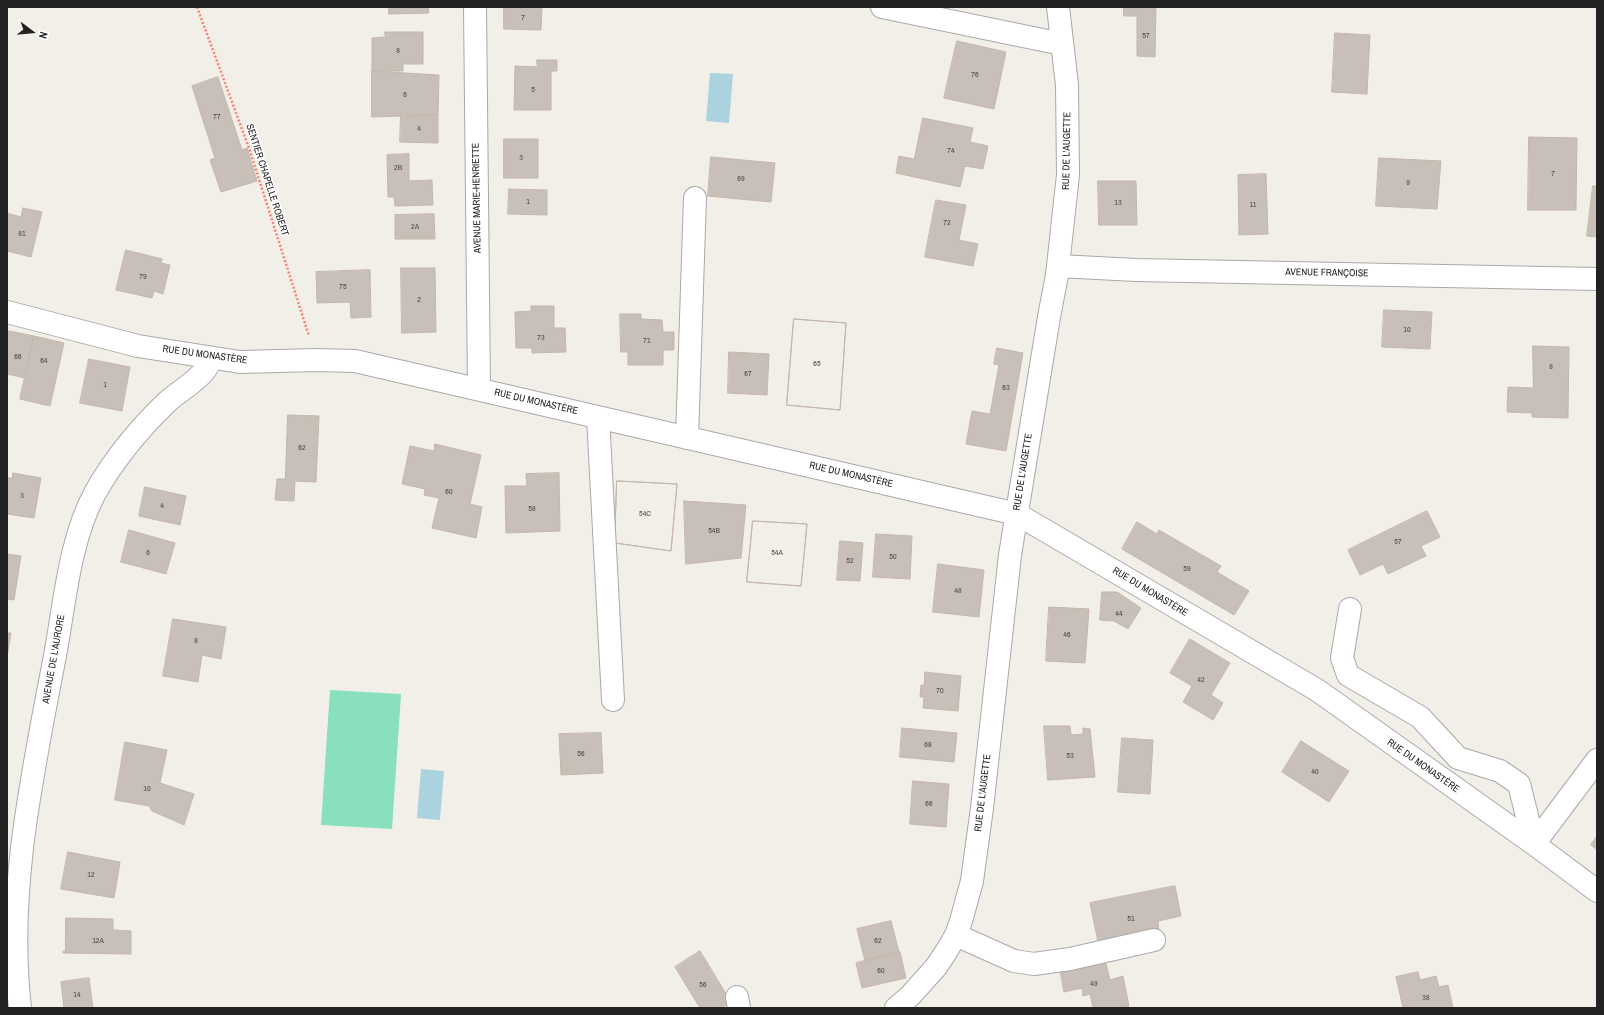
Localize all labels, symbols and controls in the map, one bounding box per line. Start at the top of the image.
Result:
north arrow [12,12,52,52]
house number: 7 [521,13,525,23]
text: N [36,30,51,40]
house number: 57 [1142,31,1150,41]
house number: 8 [396,46,400,56]
house number: 76 [971,70,979,80]
house number: 5 [531,85,535,95]
house number: 6 [403,90,407,100]
house number: 77 [213,112,221,122]
street label: RUE DE L'AUGETTE [1060,112,1074,190]
street label: SENTIER CHAPELLE ROBERT [243,123,291,237]
house number: 4 [417,124,421,134]
street label: AVENUE MARIE-HENRIETTE [470,143,484,253]
house number: 74 [947,146,955,156]
house number: 3 [519,153,523,163]
house number: 2B [394,163,402,173]
house number: 7 [1551,169,1555,179]
house number: 69 [737,174,745,184]
house number: 9 [1406,178,1410,188]
house number: 1 [526,197,530,207]
house number: 13 [1114,198,1122,208]
house number: 11 [1250,200,1256,210]
house number: 72 [943,218,951,228]
house number: 2A [411,222,419,232]
house number: 81 [18,229,26,239]
street label: AVENUE FRANÇOISE [1285,266,1369,280]
house number: 79 [139,272,147,282]
house number: 75 [339,282,347,292]
house number: 2 [417,295,421,305]
house number: 10 [1403,325,1411,335]
house number: 73 [537,333,545,343]
house number: 71 [643,336,651,346]
street label: RUE DU MONASTÈRE [162,343,248,367]
house number: 66 [14,352,22,362]
house number: 64 [40,356,48,366]
house number: 65 [813,359,821,369]
house number: 8 [1549,362,1553,372]
house number: 67 [744,369,752,379]
house number: 1 [103,380,107,390]
house number: 63 [1002,383,1010,393]
street label: RUE DU MONASTÈRE [493,387,579,417]
street label: RUE DE L'AUGETTE [1011,432,1035,512]
house number: 62 [298,443,306,453]
street label: RUE DU MONASTÈRE [808,460,894,490]
house number: 60 [445,487,453,497]
house number: 3 [20,491,24,501]
house number: 4 [160,501,164,511]
house number: 58 [528,504,536,514]
house number: 54C [639,509,651,519]
house number: 54B [708,526,720,536]
house number: 57 [1394,537,1402,547]
house number: 6 [146,548,150,558]
house number: 54A [771,548,783,558]
house number: 50 [889,552,897,562]
house number: 52 [846,556,854,566]
house number: 59 [1183,564,1191,574]
street label: RUE DU MONASTÈRE [1110,565,1190,619]
house number: 48 [954,586,962,596]
house number: 44 [1115,609,1123,619]
street label: AVENUE DE L'AURORE [40,614,68,704]
house number: 46 [1063,630,1071,640]
house number: 8 [194,636,198,646]
house number: 42 [1197,675,1205,685]
house number: 70 [936,686,944,696]
street label: RUE DU MONASTÈRE [1384,737,1462,795]
house number: 68 [924,740,932,750]
house number: 56 [577,749,585,759]
house number: 53 [1066,751,1074,761]
street label: RUE DE L'AUGETTE [972,753,994,833]
house number: 40 [1311,767,1319,777]
house number: 10 [143,784,151,794]
house number: 66 [925,799,933,809]
house number: 12 [87,870,95,880]
house number: 51 [1127,914,1135,924]
house number: 12A [92,936,104,946]
house number: 62 [874,936,882,946]
house number: 60 [877,966,885,976]
house number: 49 [1090,979,1098,989]
house number: 56 [699,980,707,990]
house number: 14 [73,990,81,1000]
house number: 38 [1422,993,1430,1003]

